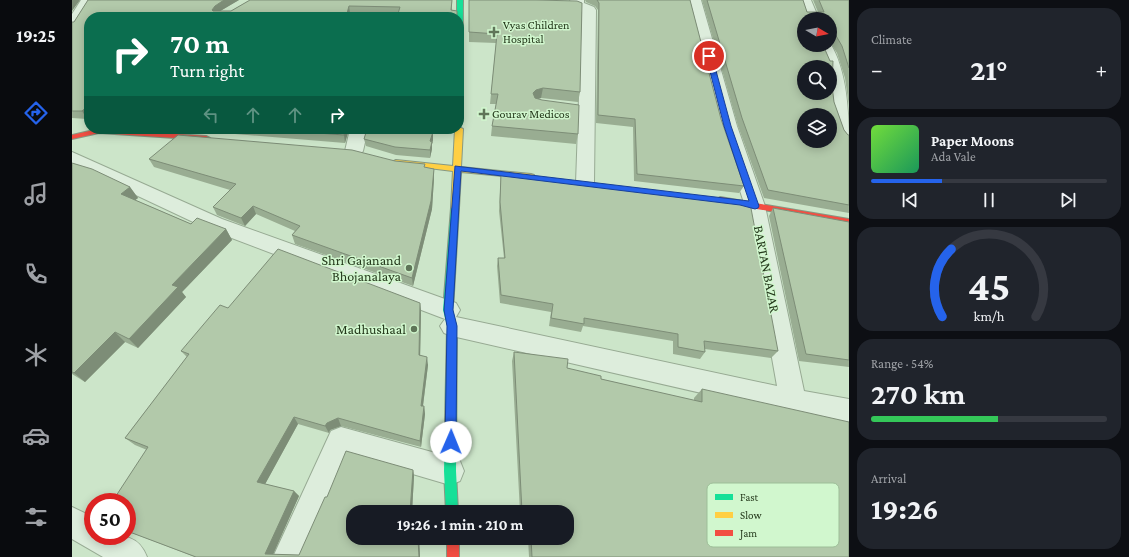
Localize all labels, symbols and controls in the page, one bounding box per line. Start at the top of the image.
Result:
north arrow [797,12,837,52]
map controls [797,12,837,148]
place label: Vyas Children Hospital [503,18,570,46]
text: 19:25 [16,26,56,46]
marker: Vyas Children Hospital [488,26,500,38]
icon: right [104,28,156,80]
text: 70 m [170,28,229,59]
text: Climate [871,32,912,47]
pin [692,39,726,73]
icon: arrive [698,45,720,67]
text: 21° [970,53,1008,86]
text: − [871,57,883,82]
text: + [1095,57,1107,82]
button: search [797,60,837,100]
text: Turn right [170,61,244,81]
icon: directions [22,99,50,127]
icon: left [200,104,222,126]
icon: ahead [242,104,264,126]
icon: ahead [284,104,306,126]
icon: right [326,104,348,126]
place label: Gourav Medicos [492,107,570,121]
button: layers [797,108,837,148]
marker: Gourav Medicos [479,109,489,119]
text: Paper Moons [931,133,1014,149]
text: Ada Vale [931,149,976,164]
icon: music [22,180,50,208]
icon: previous [899,189,921,211]
icon: pause [978,189,1000,211]
icon: next [1057,189,1079,211]
street label: BARTAN BAZAR [751,224,783,314]
place label: Shri Gajanand Bhojanalaya [322,252,402,285]
icon: phone [22,260,50,288]
text: 45 [968,262,1010,308]
marker: Shri Gajanand Bhojanalaya [404,263,414,273]
text: km/h [974,307,1005,323]
place label: Madhushaal [336,321,406,337]
marker: Madhushaal [409,324,419,334]
icon: climate [22,341,50,369]
text: Range · 54% [871,356,933,371]
text: 270 km [871,377,965,410]
position arrow [430,421,472,463]
icon: car [22,422,50,450]
text: Arrival [871,471,906,486]
legend [707,483,839,547]
text: Fast [740,491,759,503]
text: 19:26 [871,492,939,525]
speed limit sign: 50 [84,493,136,545]
icon: filters [22,503,50,531]
text: Slow [740,509,762,521]
text: 19:26 · 1 min · 210 m [397,517,523,533]
text: Jam [739,527,757,540]

